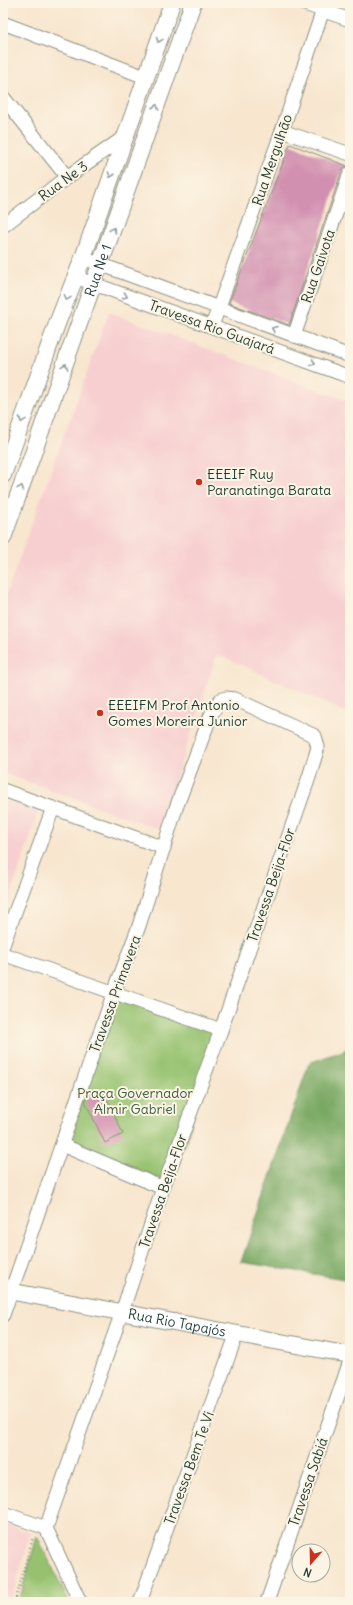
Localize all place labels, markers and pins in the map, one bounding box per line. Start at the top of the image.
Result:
place label: EEEIF Ruy Paranatinga Barata [207,465,331,499]
marker: EEEIF Ruy Paranatinga Barata [194,477,204,487]
place label: EEEIFM Prof Antonio Gomes Moreira Junior [108,696,248,730]
marker: EEEIFM Prof Antonio Gomes Moreira Junior [95,708,105,718]

